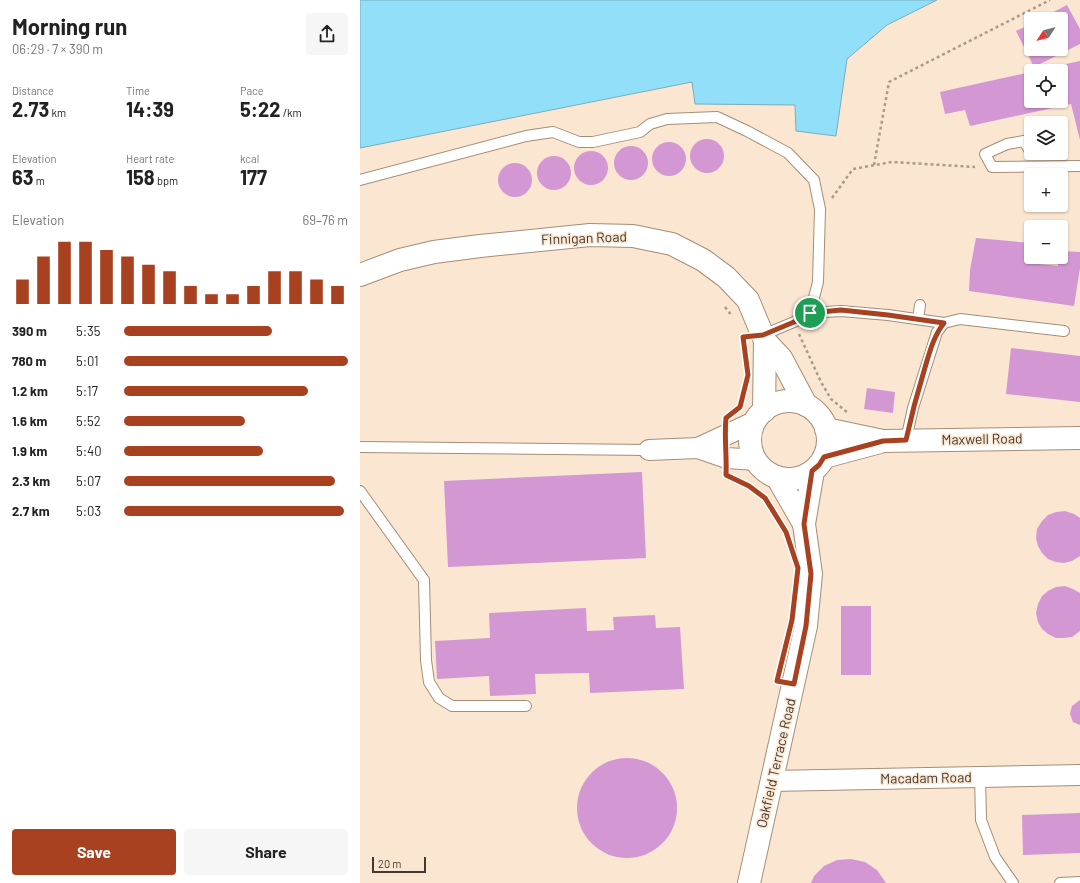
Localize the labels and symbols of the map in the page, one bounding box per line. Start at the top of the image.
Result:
north arrow [1024,12,1068,56]
street label: Finnigan Road [541,228,627,247]
pin [793,296,827,330]
street label: Maxwell Road [941,429,1023,448]
street label: Oakfield Terrace Road [752,696,799,829]
street label: Macadam Road [880,768,972,787]
scale bar [372,855,426,874]

